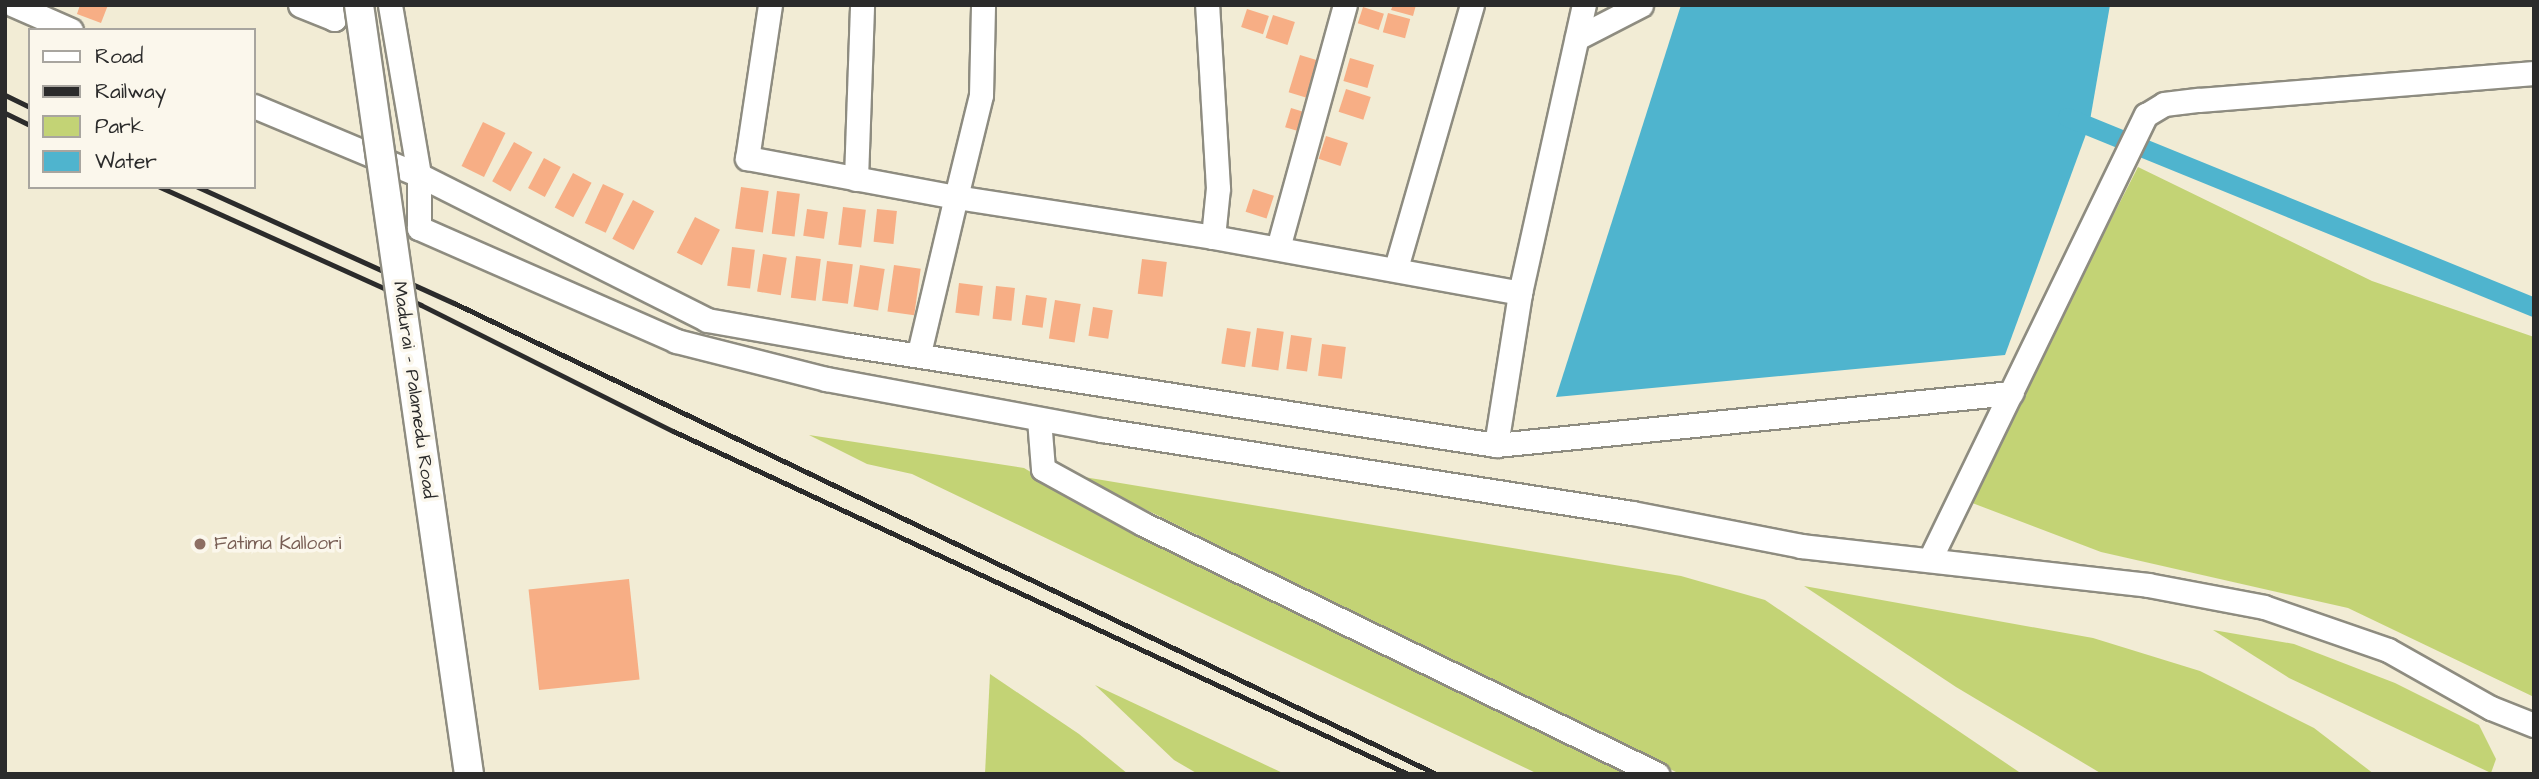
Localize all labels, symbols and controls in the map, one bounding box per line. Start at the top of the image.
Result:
legend [28,28,256,189]
text: Road [95,42,143,71]
text: Railway [95,77,166,106]
text: Park [95,112,144,141]
text: Water [95,147,157,176]
street label: Madurai - Palamedu Road [387,280,441,500]
place label: Fatima Kalloori [214,533,341,555]
marker: Fatima Kalloori [192,536,208,552]

